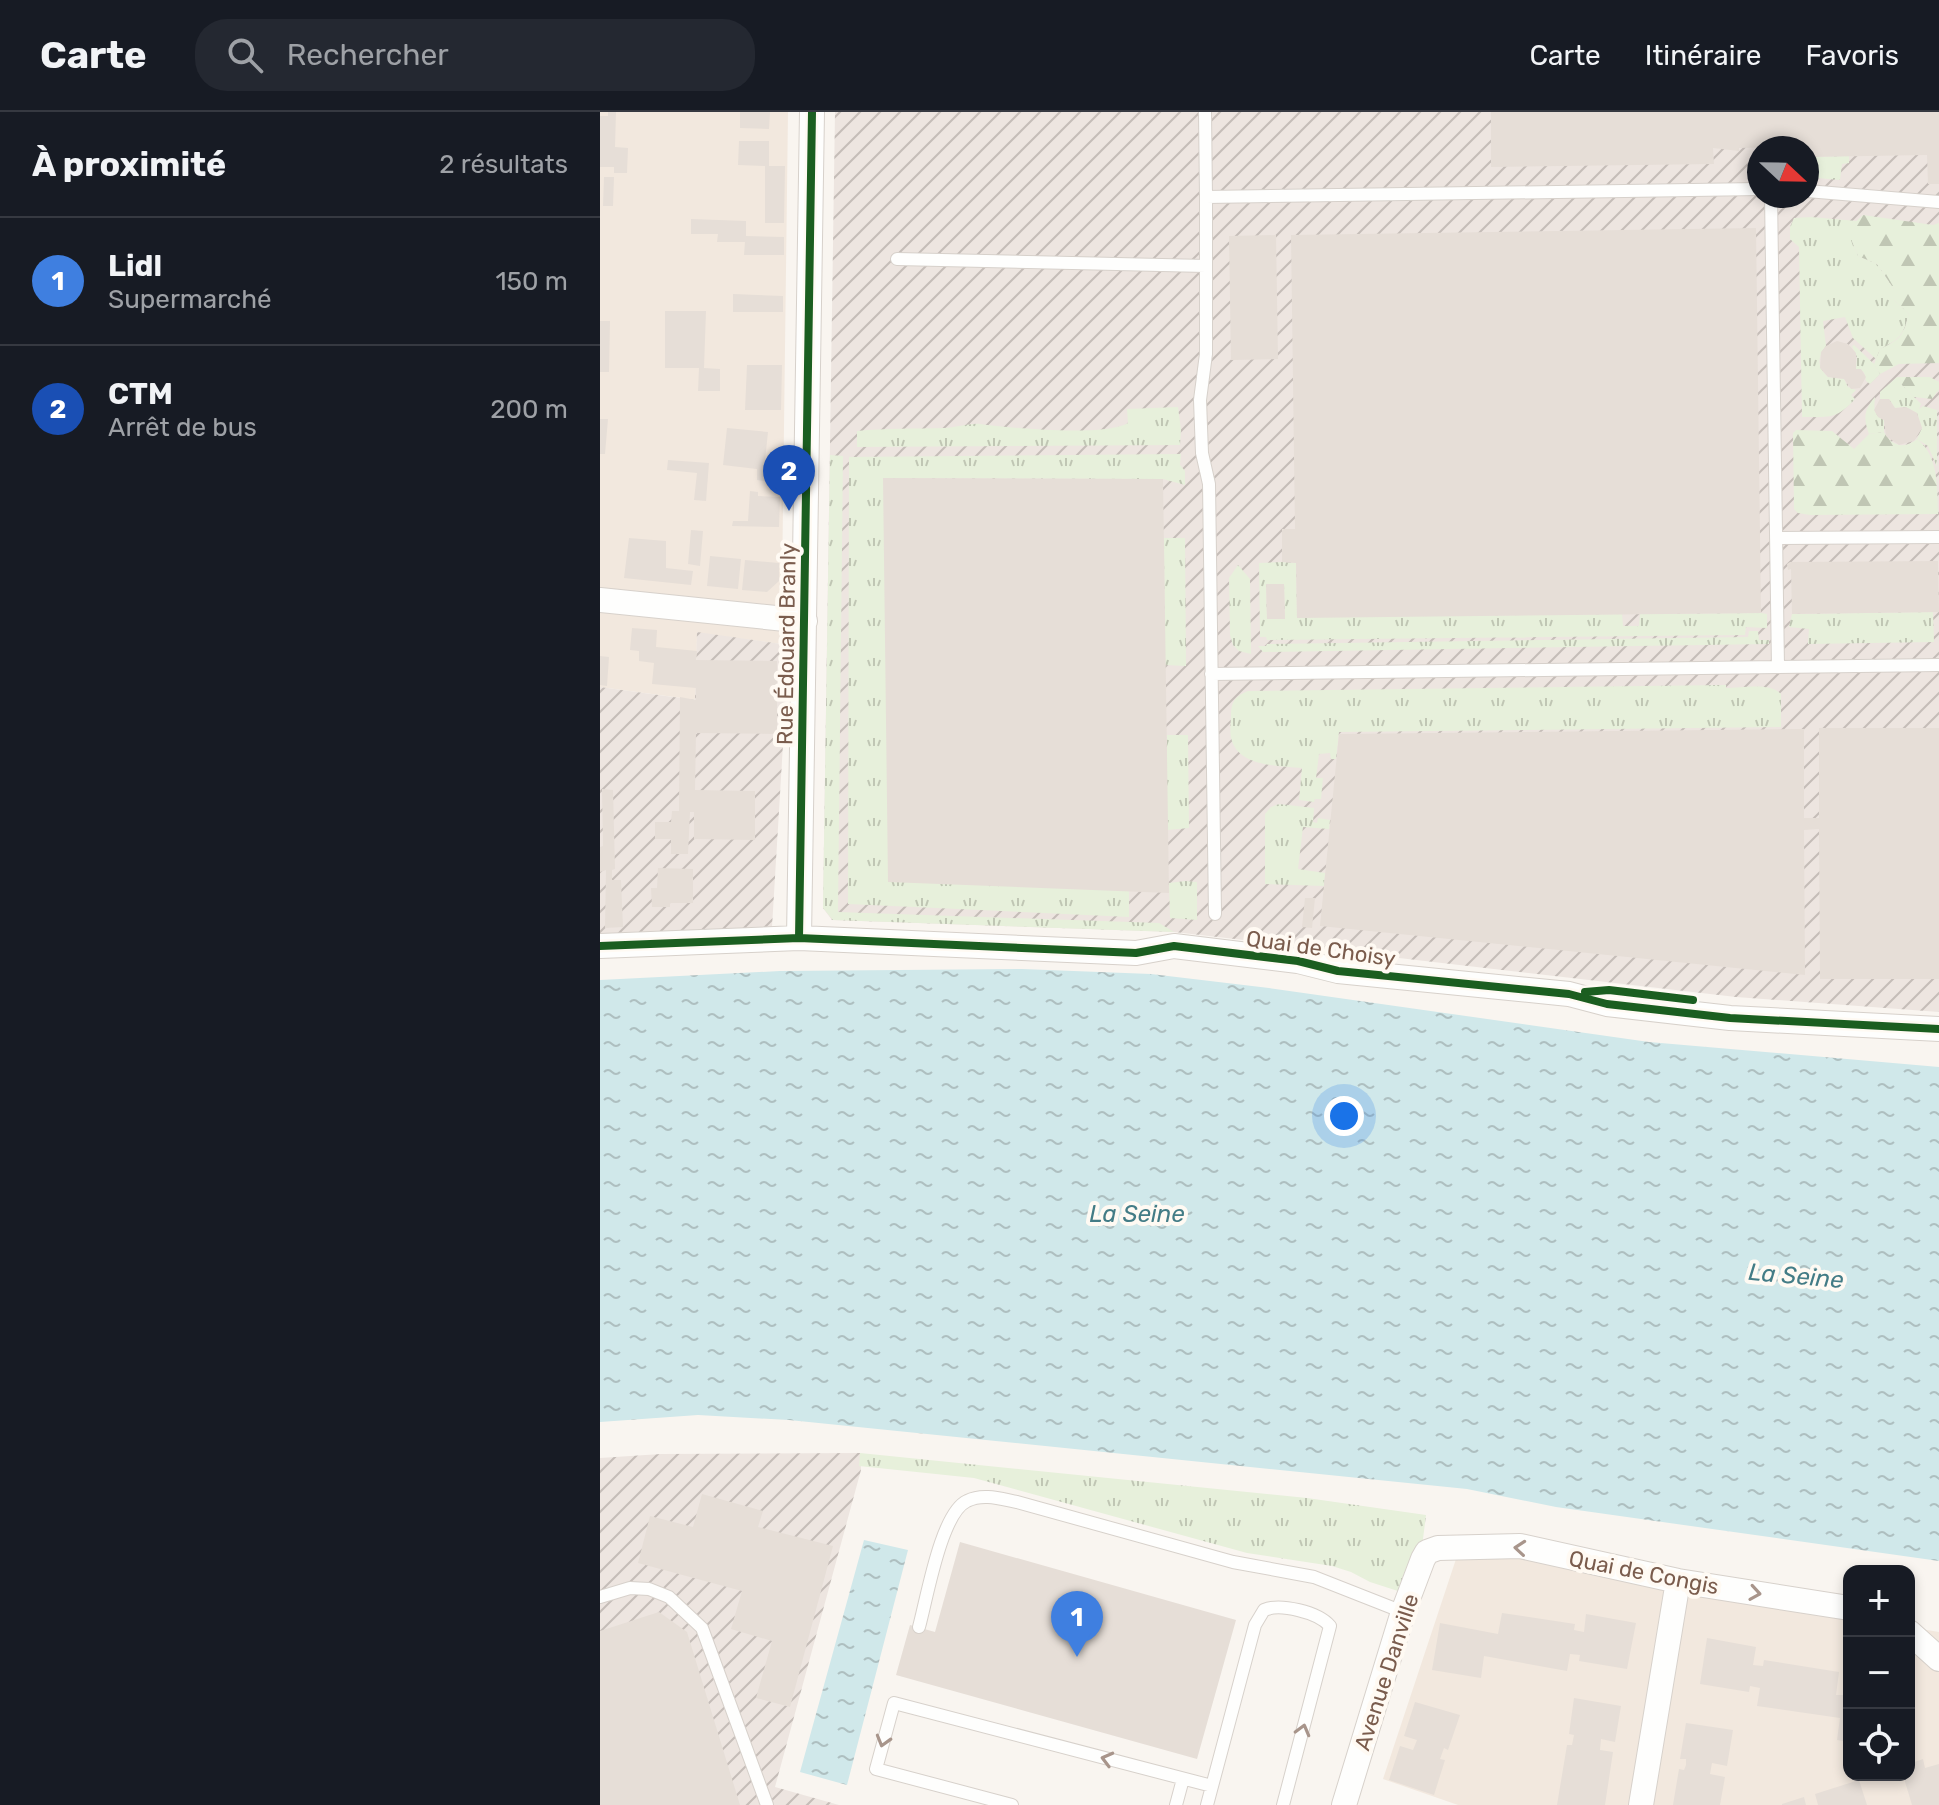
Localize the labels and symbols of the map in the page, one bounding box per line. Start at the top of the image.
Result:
north arrow [1747,136,1819,208]
pin: 2 [763,445,815,511]
street label: Rue Édouard Branly [771,543,802,745]
street label: Quai de Choisy [1244,925,1397,972]
your location [1324,1096,1364,1136]
water label: La Seine [1089,1200,1185,1228]
water label: La Seine [1747,1258,1845,1294]
one-way arrow [1513,1540,1526,1557]
street label: Quai de Congis [1567,1545,1721,1600]
one-way arrow [1748,1584,1762,1601]
street label: Avenue Danville [1348,1590,1425,1754]
pin: 1 [1051,1591,1103,1657]
one-way arrow [1294,1723,1311,1737]
one-way arrow [876,1734,893,1748]
one-way arrow [1101,1751,1115,1768]

